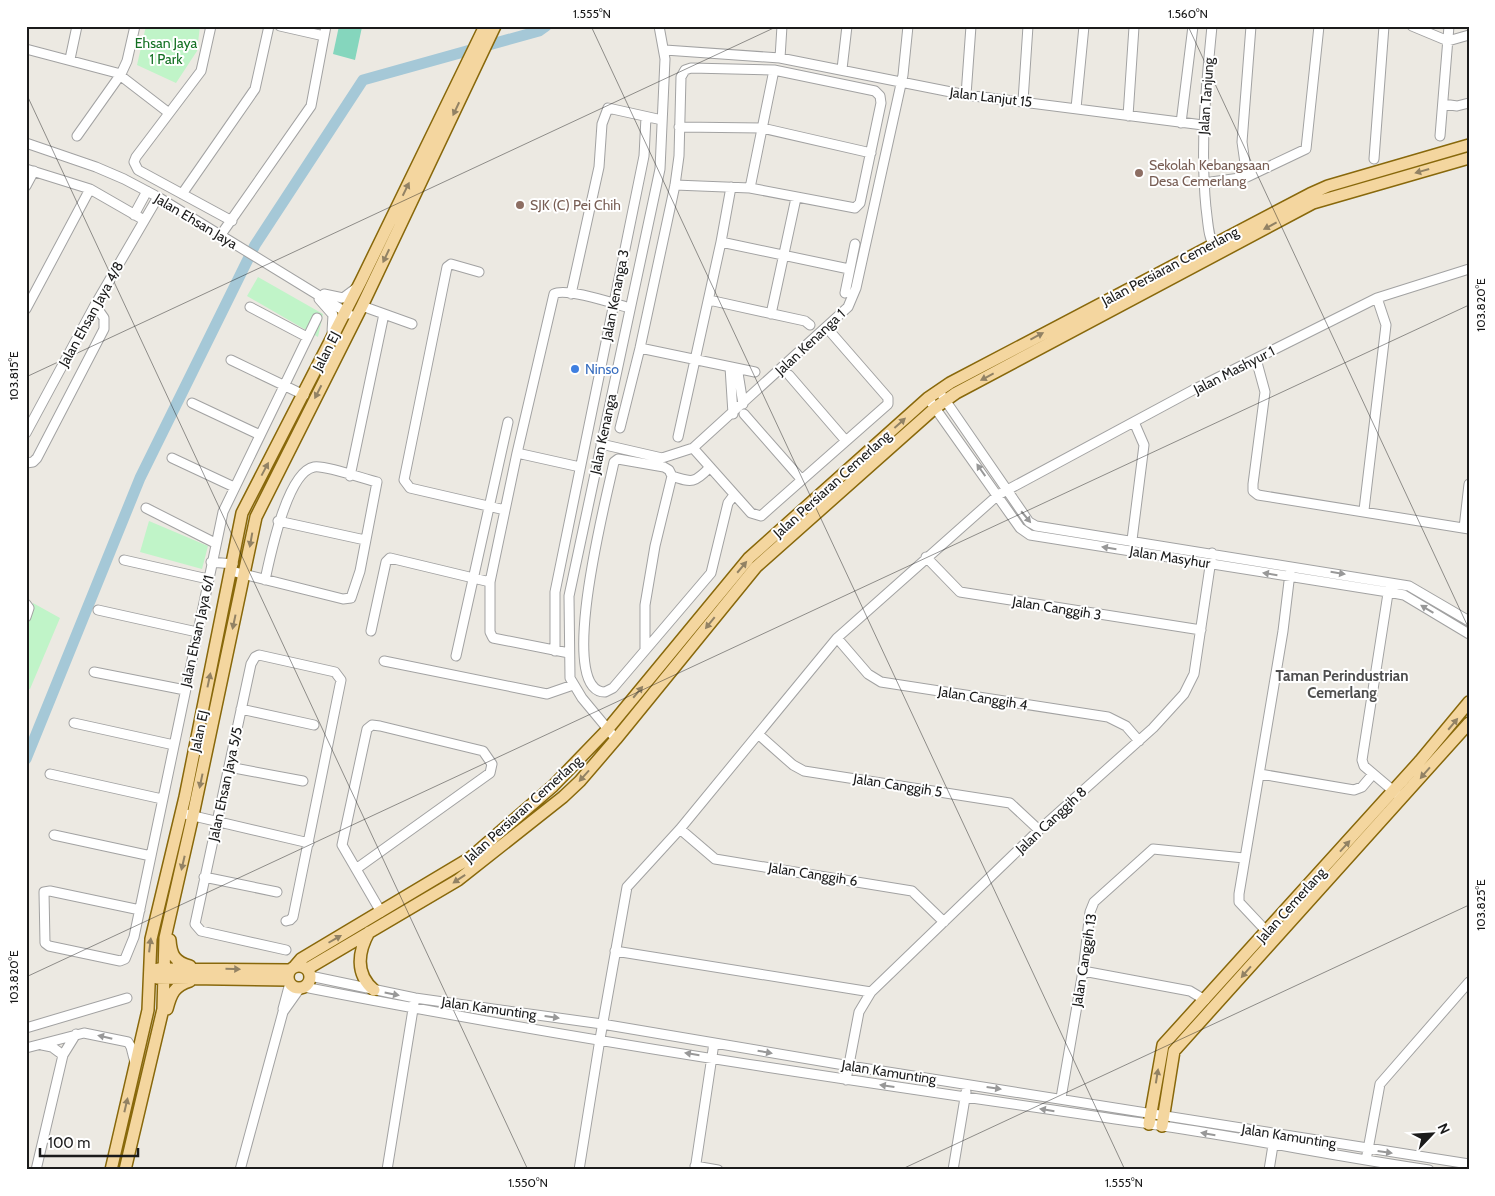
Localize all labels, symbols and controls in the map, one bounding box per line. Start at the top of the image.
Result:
text: 1.555°N [573,6,611,21]
text: 1.560°N [1168,6,1208,21]
park label: Ehsan Jaya 1 Park [135,34,197,68]
street label: Jalan Tanjung [1194,56,1218,136]
street label: Jalan Lanjut 15 [948,83,1033,111]
one-way arrow [452,102,460,116]
place label: Sekolah Kebangsaan Desa Cemerlang [1149,156,1270,190]
marker: Sekolah Kebangsaan Desa Cemerlang [1133,167,1145,179]
one-way arrow [1414,168,1429,176]
one-way arrow [402,182,410,197]
street label: Jalan Ehsan Jaya [150,189,241,253]
place label: SJK (C) Pei Chih [530,196,621,214]
marker: SJK (C) Pei Chih [514,199,526,211]
street label: Jalan Persiaran Cemerlang [1098,222,1242,310]
one-way arrow [1262,222,1277,230]
street label: Jalan Kenanga 3 [597,248,633,343]
one-way arrow [382,249,390,263]
street label: Jalan Ehsan Jaya 4/8 [54,258,127,371]
text: 103.820°E [1473,278,1488,332]
street label: Jalan Kenanga 1 [770,305,849,380]
street label: Jalan EJ [308,328,344,375]
one-way arrow [1030,332,1044,340]
street label: Jalan Mashyur 1 [1189,342,1278,399]
text: 103.815°E [6,351,21,401]
place label: Ninso [585,360,619,378]
marker: Ninso [569,363,581,375]
one-way arrow [981,372,994,381]
one-way arrow [314,385,322,400]
street label: Jalan Kenanga [585,392,620,477]
one-way arrow [894,417,907,428]
street label: Jalan Persiaran Cemerlang [769,426,895,542]
one-way arrow [261,462,269,476]
one-way arrow [976,463,986,477]
one-way arrow [1021,510,1032,523]
one-way arrow [247,532,255,547]
street label: Jalan Masyhur [1127,542,1212,572]
one-way arrow [1101,543,1117,551]
one-way arrow [736,561,747,574]
one-way arrow [1261,569,1277,577]
one-way arrow [1331,570,1347,578]
street label: Jalan Ehsan Jaya 6/1 [176,573,218,689]
street label: Jalan Canggih 3 [1010,592,1103,624]
one-way arrow [1420,604,1433,613]
one-way arrow [230,615,238,630]
one-way arrow [705,616,716,629]
district label: Taman Perindustrian Cemerlang [1275,667,1409,702]
one-way arrow [205,672,213,687]
street label: Jalan Canggih 4 [936,682,1029,714]
one-way arrow [632,686,643,699]
street label: Jalan EJ [186,708,212,755]
one-way arrow [1447,717,1458,730]
street label: Jalan Ehsan Jaya 5/5 [204,725,246,844]
street label: Jalan Persiaran Cemerlang [460,751,586,867]
one-way arrow [1419,767,1431,779]
street label: Jalan Canggih 5 [851,769,944,801]
one-way arrow [579,770,590,782]
one-way arrow [196,774,204,790]
street label: Jalan Canggih 8 [1011,782,1090,858]
one-way arrow [1340,839,1351,852]
one-way arrow [179,855,187,870]
street label: Jalan Canggih 6 [766,858,859,890]
street label: Jalan Cemerlang [1252,863,1330,947]
one-way arrow [452,874,466,884]
text: 103.825°E [1473,879,1488,931]
street label: Jalan Canggih 13 [1068,912,1100,1009]
one-way arrow [327,935,342,943]
one-way arrow [146,937,154,953]
text: 103.820°E [6,950,21,1004]
one-way arrow [225,965,241,973]
one-way arrow [1240,965,1252,977]
one-way arrow [384,990,400,998]
street label: Jalan Kamunting [439,992,539,1024]
one-way arrow [545,1013,561,1021]
one-way arrow [97,1033,112,1041]
one-way arrow [757,1048,773,1056]
one-way arrow [684,1049,700,1057]
street label: Jalan Kamunting [839,1055,939,1089]
one-way arrow [1153,1068,1161,1084]
one-way arrow [878,1082,894,1090]
one-way arrow [987,1084,1003,1092]
one-way arrow [122,1098,130,1113]
one-way arrow [1039,1105,1055,1113]
north arrow [1408,1108,1458,1158]
street label: Jalan Kamunting [1239,1119,1339,1153]
text: N [1434,1120,1454,1137]
scale bar [40,1126,138,1158]
one-way arrow [1200,1129,1216,1137]
text: 100 m [48,1134,90,1152]
one-way arrow [1377,1148,1393,1156]
text: 1.550°N [508,1175,548,1190]
text: 1.555°N [1105,1175,1143,1190]

